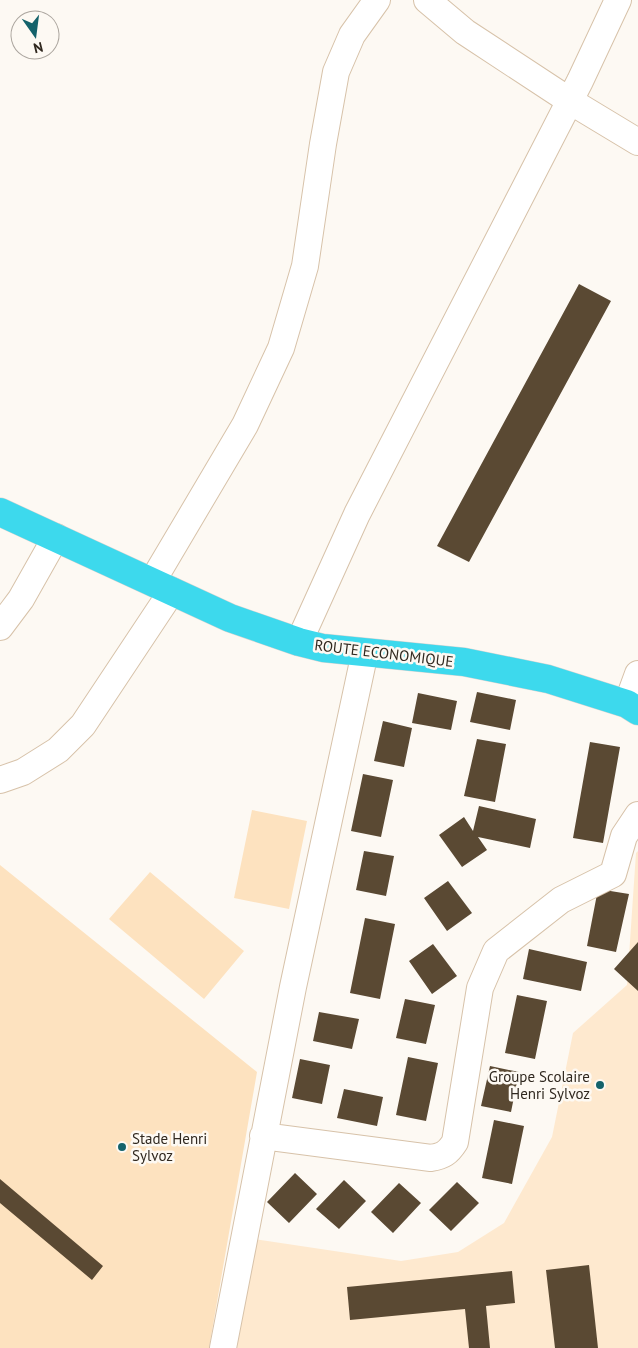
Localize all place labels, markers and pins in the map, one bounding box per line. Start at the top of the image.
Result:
place label: Groupe Scolaire Henri Sylvoz [489,1067,590,1103]
marker: Groupe Scolaire Henri Sylvoz [594,1079,606,1091]
place label: Stade Henri Sylvoz [132,1129,207,1165]
marker: Stade Henri Sylvoz [116,1141,128,1153]

